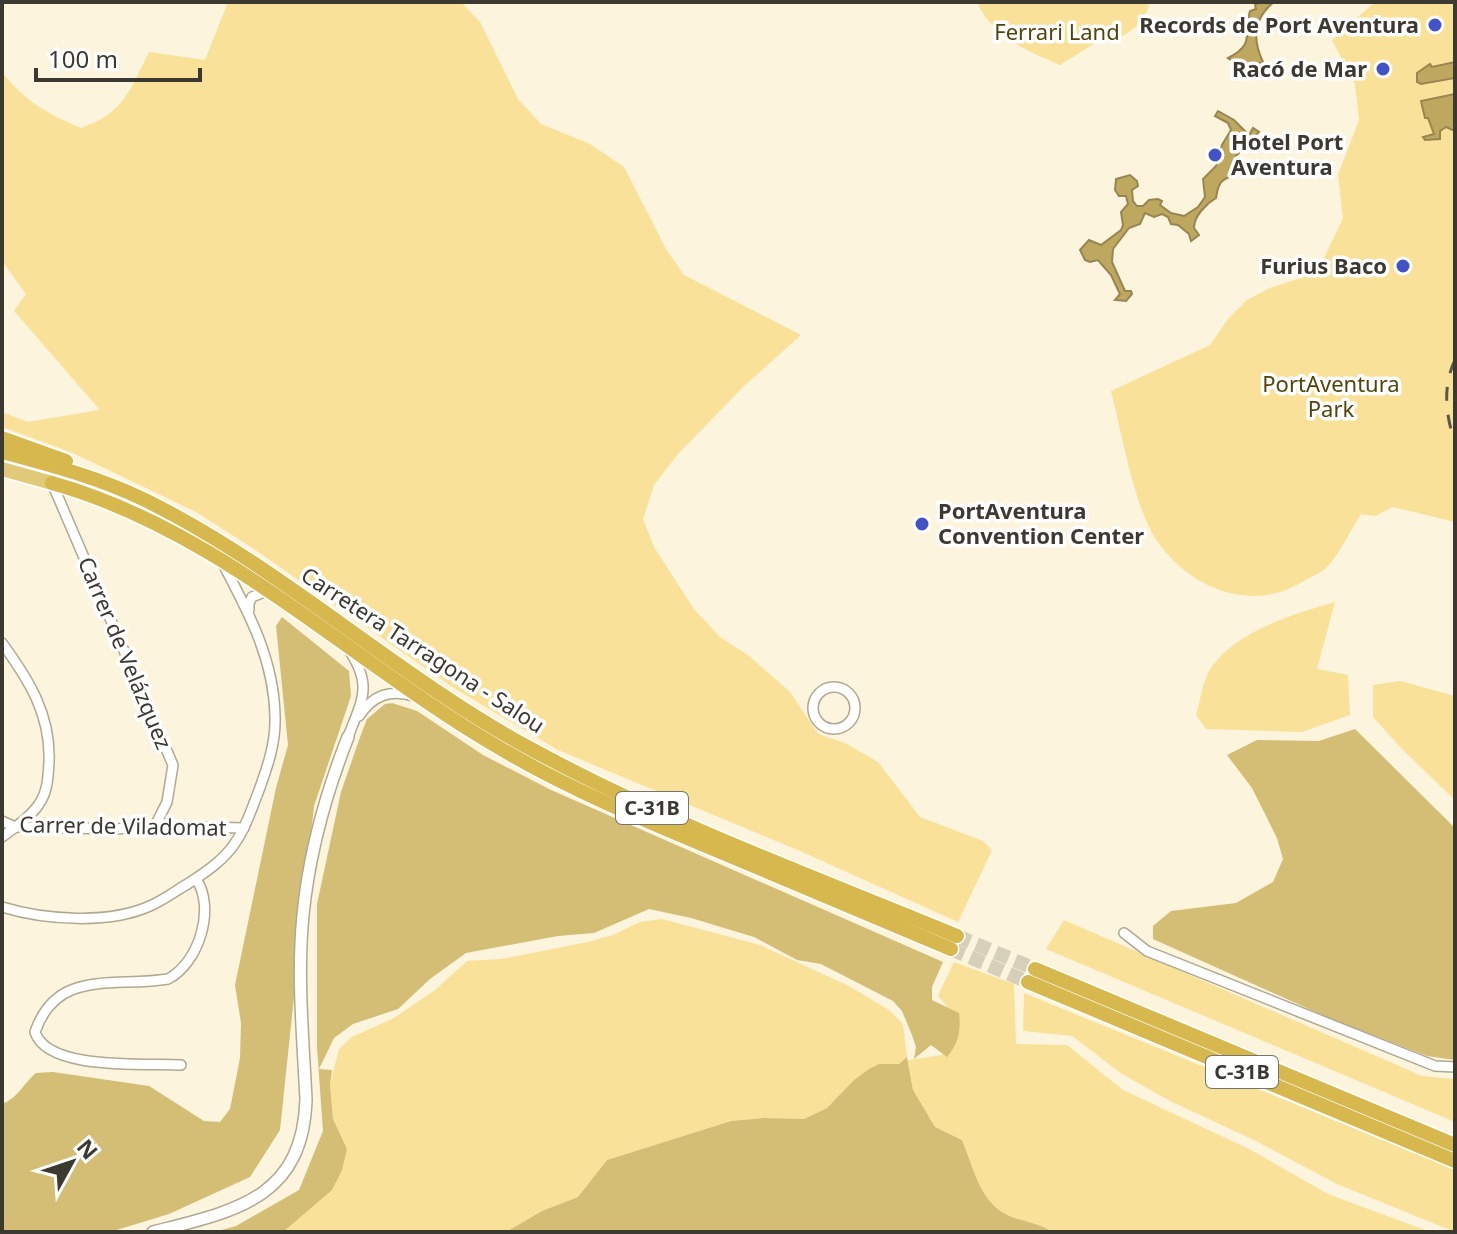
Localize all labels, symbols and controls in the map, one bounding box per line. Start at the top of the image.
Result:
place label: Records de Port Aventura [1139,9,1419,39]
park label: Ferrari Land [994,16,1120,46]
marker: Records de Port Aventura [1426,16,1444,34]
scale bar [36,32,200,82]
text: 100 m [48,42,118,75]
place label: Racó de Mar [1232,53,1367,83]
marker: Racó de Mar [1374,60,1392,78]
place label: Hotel Port Aventura [1231,126,1343,181]
marker: Hotel Port Aventura [1206,146,1224,164]
place label: Furius Baco [1260,250,1387,280]
marker: Furius Baco [1394,257,1412,275]
park label: PortAventura Park [1262,368,1400,423]
place label: PortAventura Convention Center [938,495,1144,550]
marker: PortAventura Convention Center [913,515,931,533]
street label: Carrer de Velázquez [72,552,180,753]
street label: Carretera Tarragona - Salou [296,559,551,739]
road number: C-31B [616,792,688,824]
street label: Carrer de Viladomat [19,808,227,842]
road number: C-31B [1206,1056,1278,1088]
north arrow [32,1122,112,1202]
text: N [71,1132,105,1165]

